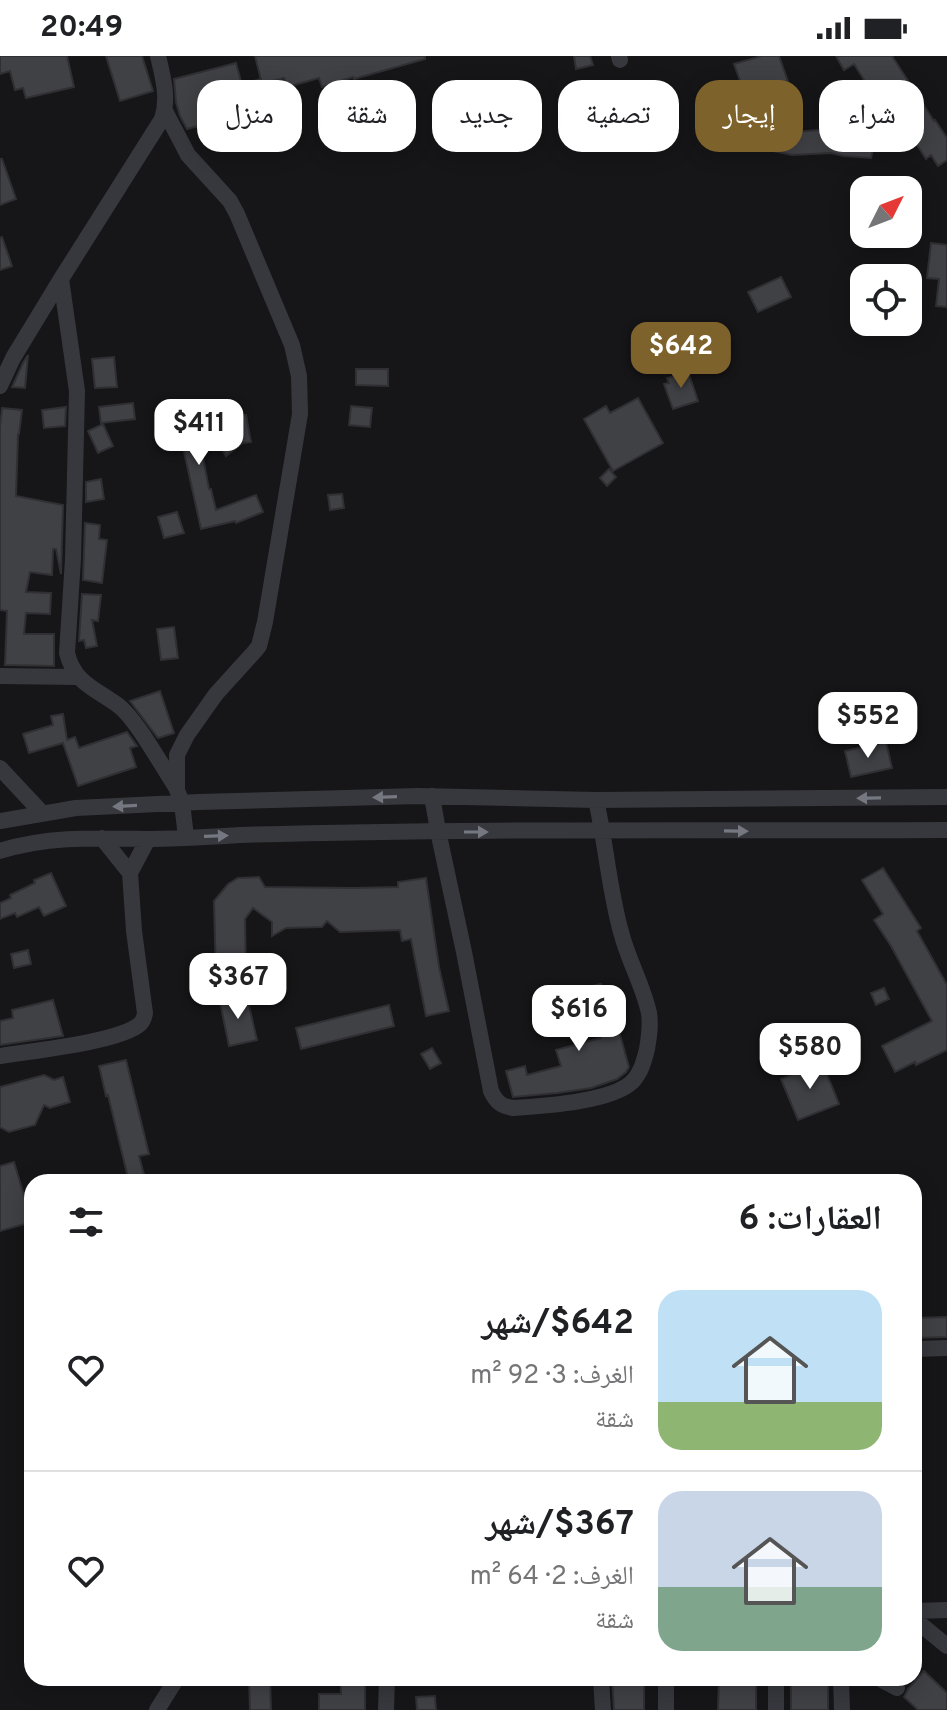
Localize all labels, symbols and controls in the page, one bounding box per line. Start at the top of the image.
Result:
text: 20:49 [40,10,123,47]
chip: منزل [197,80,302,152]
chip: شقة [318,80,416,152]
chip: جديد [432,80,542,152]
chip: تصفية [558,80,679,152]
chip: إيجار [695,80,803,152]
chip: شراء [819,80,924,152]
north arrow [850,176,922,248]
map controls [850,176,922,336]
button: locate [850,264,922,336]
pin: $642 [634,322,728,390]
text: $642 [649,331,713,364]
pin: $411 [152,399,246,467]
text: $411 [172,408,226,441]
pin: $552 [821,692,915,760]
text: $552 [836,701,900,734]
one-way arrow [372,790,397,803]
one-way arrow [856,791,881,804]
one-way arrow [112,800,137,813]
one-way arrow [464,825,489,838]
one-way arrow [724,825,749,837]
one-way arrow [204,830,229,843]
pin: $367 [191,953,285,1021]
text: $367 [207,962,269,995]
pin: $616 [532,985,626,1053]
text: $616 [550,994,608,1027]
pin: $580 [763,1023,857,1091]
text: $580 [778,1032,842,1065]
text: العقارات: 6 [738,1199,882,1242]
icon: filters [64,1200,108,1244]
text: $642/شهر [481,1303,634,1346]
icon: home [722,1322,818,1418]
icon: heart [64,1348,108,1392]
text: الغرف: 3 · 92 m² [470,1360,634,1393]
text: شقة [595,1404,634,1437]
text: $367/شهر [485,1504,634,1547]
icon: home [722,1523,818,1619]
icon: heart [64,1549,108,1593]
text: الغرف: 2 · 64 m² [470,1561,634,1594]
text: شقة [595,1605,634,1638]

